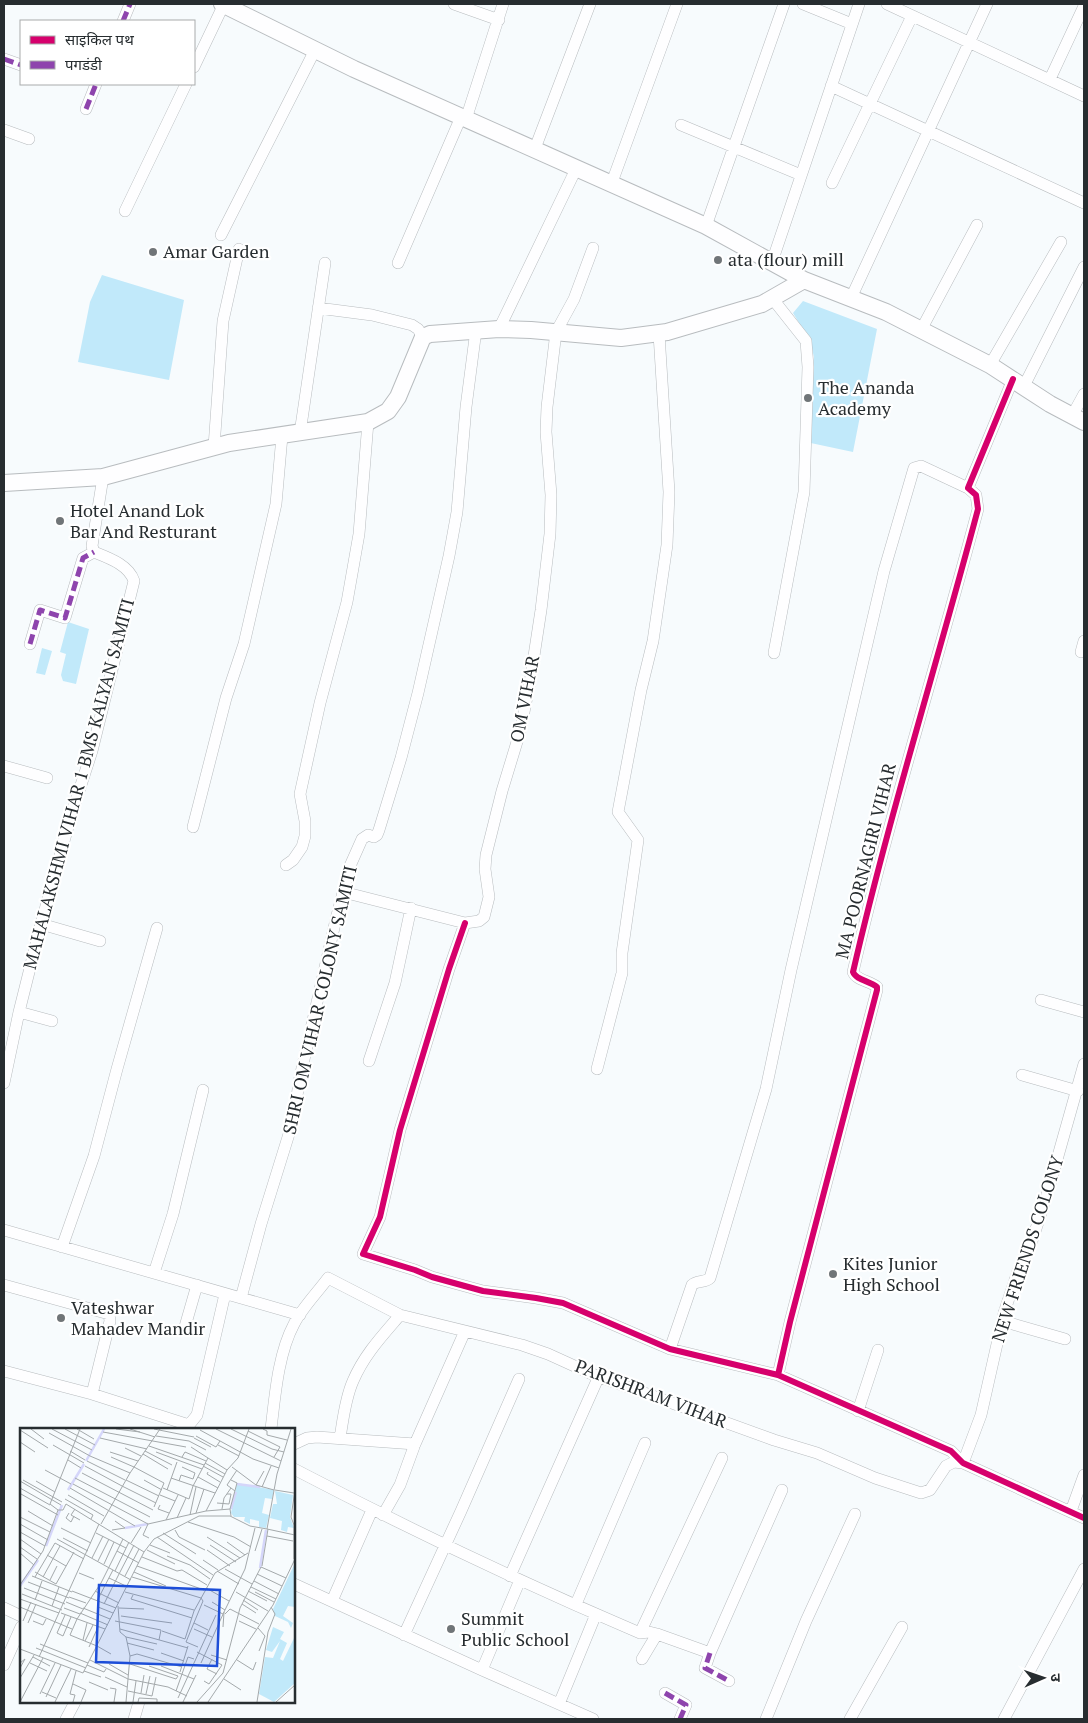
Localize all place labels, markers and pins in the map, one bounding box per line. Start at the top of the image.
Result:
place label: Amar Garden [163,239,270,263]
marker: Amar Garden [147,246,159,258]
place label: ata (flour) mill [728,247,844,271]
marker: ata (flour) mill [712,254,724,266]
place label: The Ananda Academy [818,375,915,420]
marker: The Ananda Academy [802,392,814,404]
place label: Hotel Anand Lok Bar And Resturant [70,498,217,543]
marker: Hotel Anand Lok Bar And Resturant [54,515,66,527]
place label: Kites Junior High School [843,1251,940,1296]
marker: Kites Junior High School [827,1268,839,1280]
place label: Vateshwar Mahadev Mandir [71,1295,205,1340]
marker: Vateshwar Mahadev Mandir [55,1312,67,1324]
place label: Summit Public School [461,1606,569,1651]
marker: Summit Public School [445,1623,457,1635]

